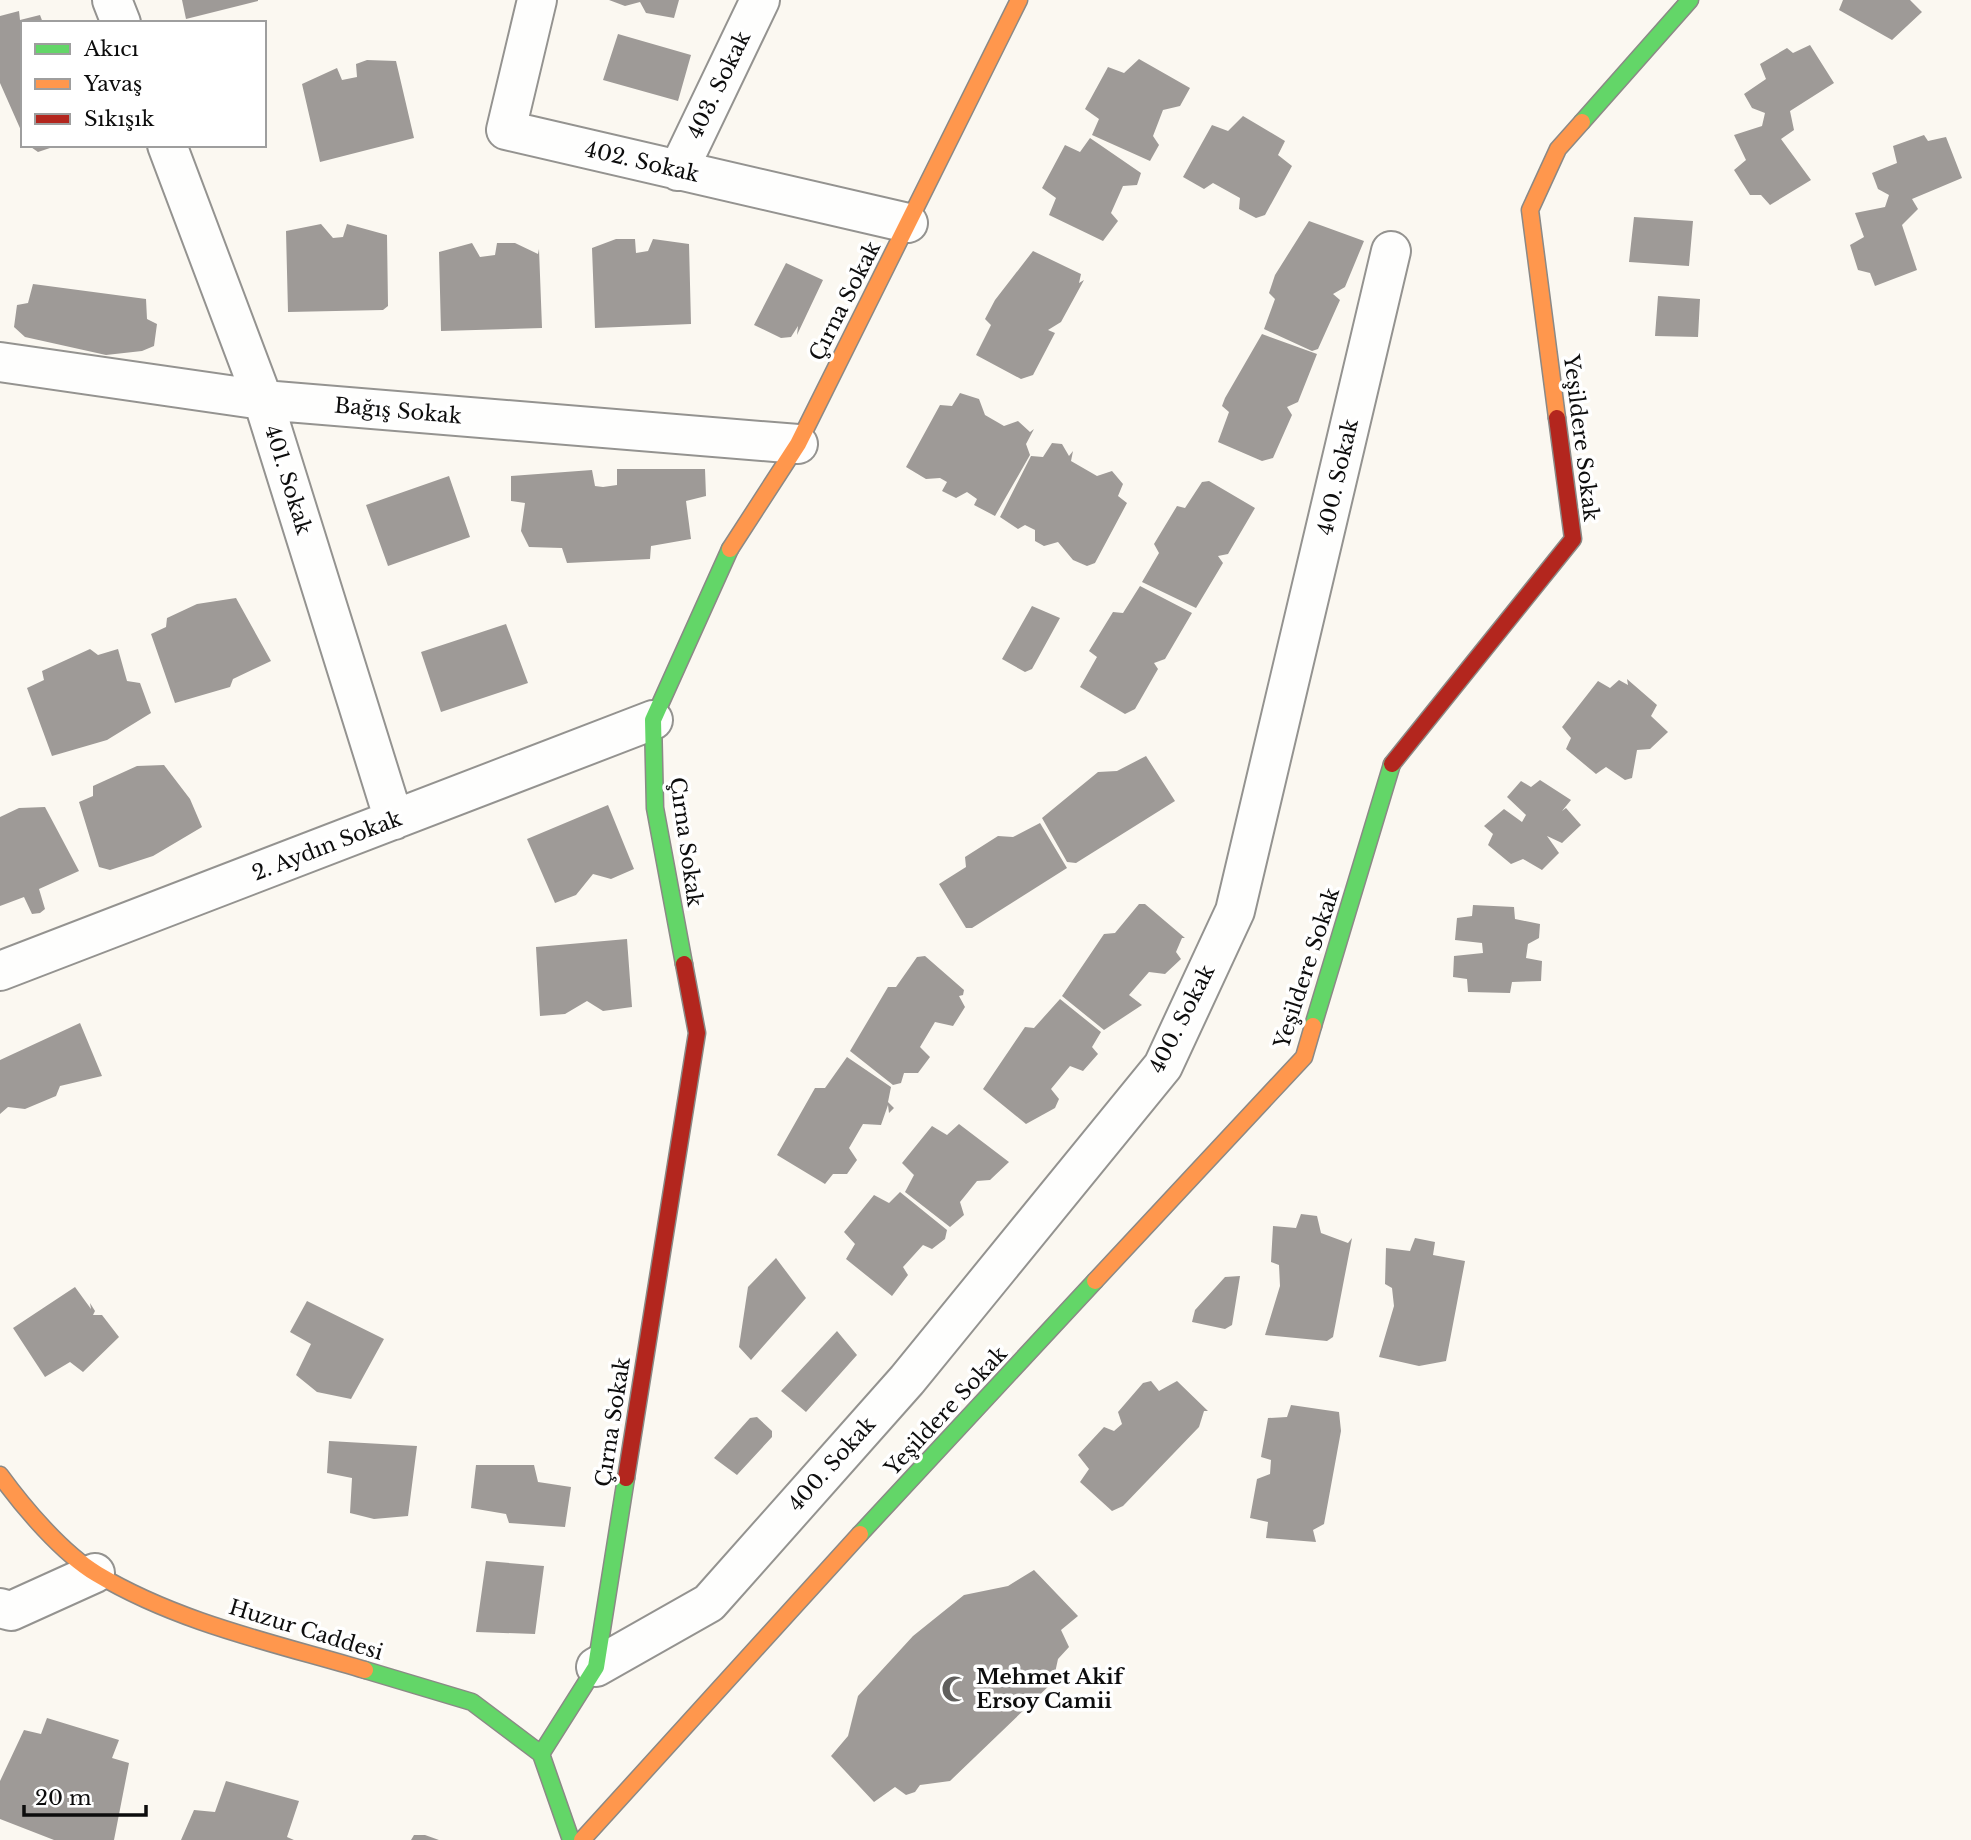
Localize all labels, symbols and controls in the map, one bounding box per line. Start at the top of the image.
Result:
legend [21,21,266,147]
street label: 403. Sokak [682,27,756,143]
text: Akıcı [83,36,139,62]
text: Yavaş [83,71,142,97]
text: Sıkışık [84,106,154,132]
street label: 402. Sokak [582,136,702,188]
street label: Çırna Sokak [804,237,886,365]
street label: Yeşildere Sokak [1558,352,1604,523]
street label: Bağış Sokak [333,392,463,430]
street label: 400. Sokak [1312,416,1364,538]
street label: 401. Sokak [259,422,317,538]
street label: Çırna Sokak [664,775,708,909]
street label: 2. Aydın Sokak [248,805,406,886]
street label: Yeşildere Sokak [1268,884,1345,1053]
street label: 400. Sokak [1144,960,1220,1078]
street label: Yeşildere Sokak [879,1341,1013,1482]
street label: Çırna Sokak [590,1355,636,1489]
street label: 400. Sokak [783,1411,881,1517]
street label: Huzur Caddesi [226,1594,386,1666]
place label: Mehmet Akif Ersoy Camii [976,1664,1126,1714]
mosque icon: Mehmet Akif Ersoy Camii [940,1674,970,1704]
scale bar [24,1773,147,1817]
text: 20 m [35,1785,92,1811]

